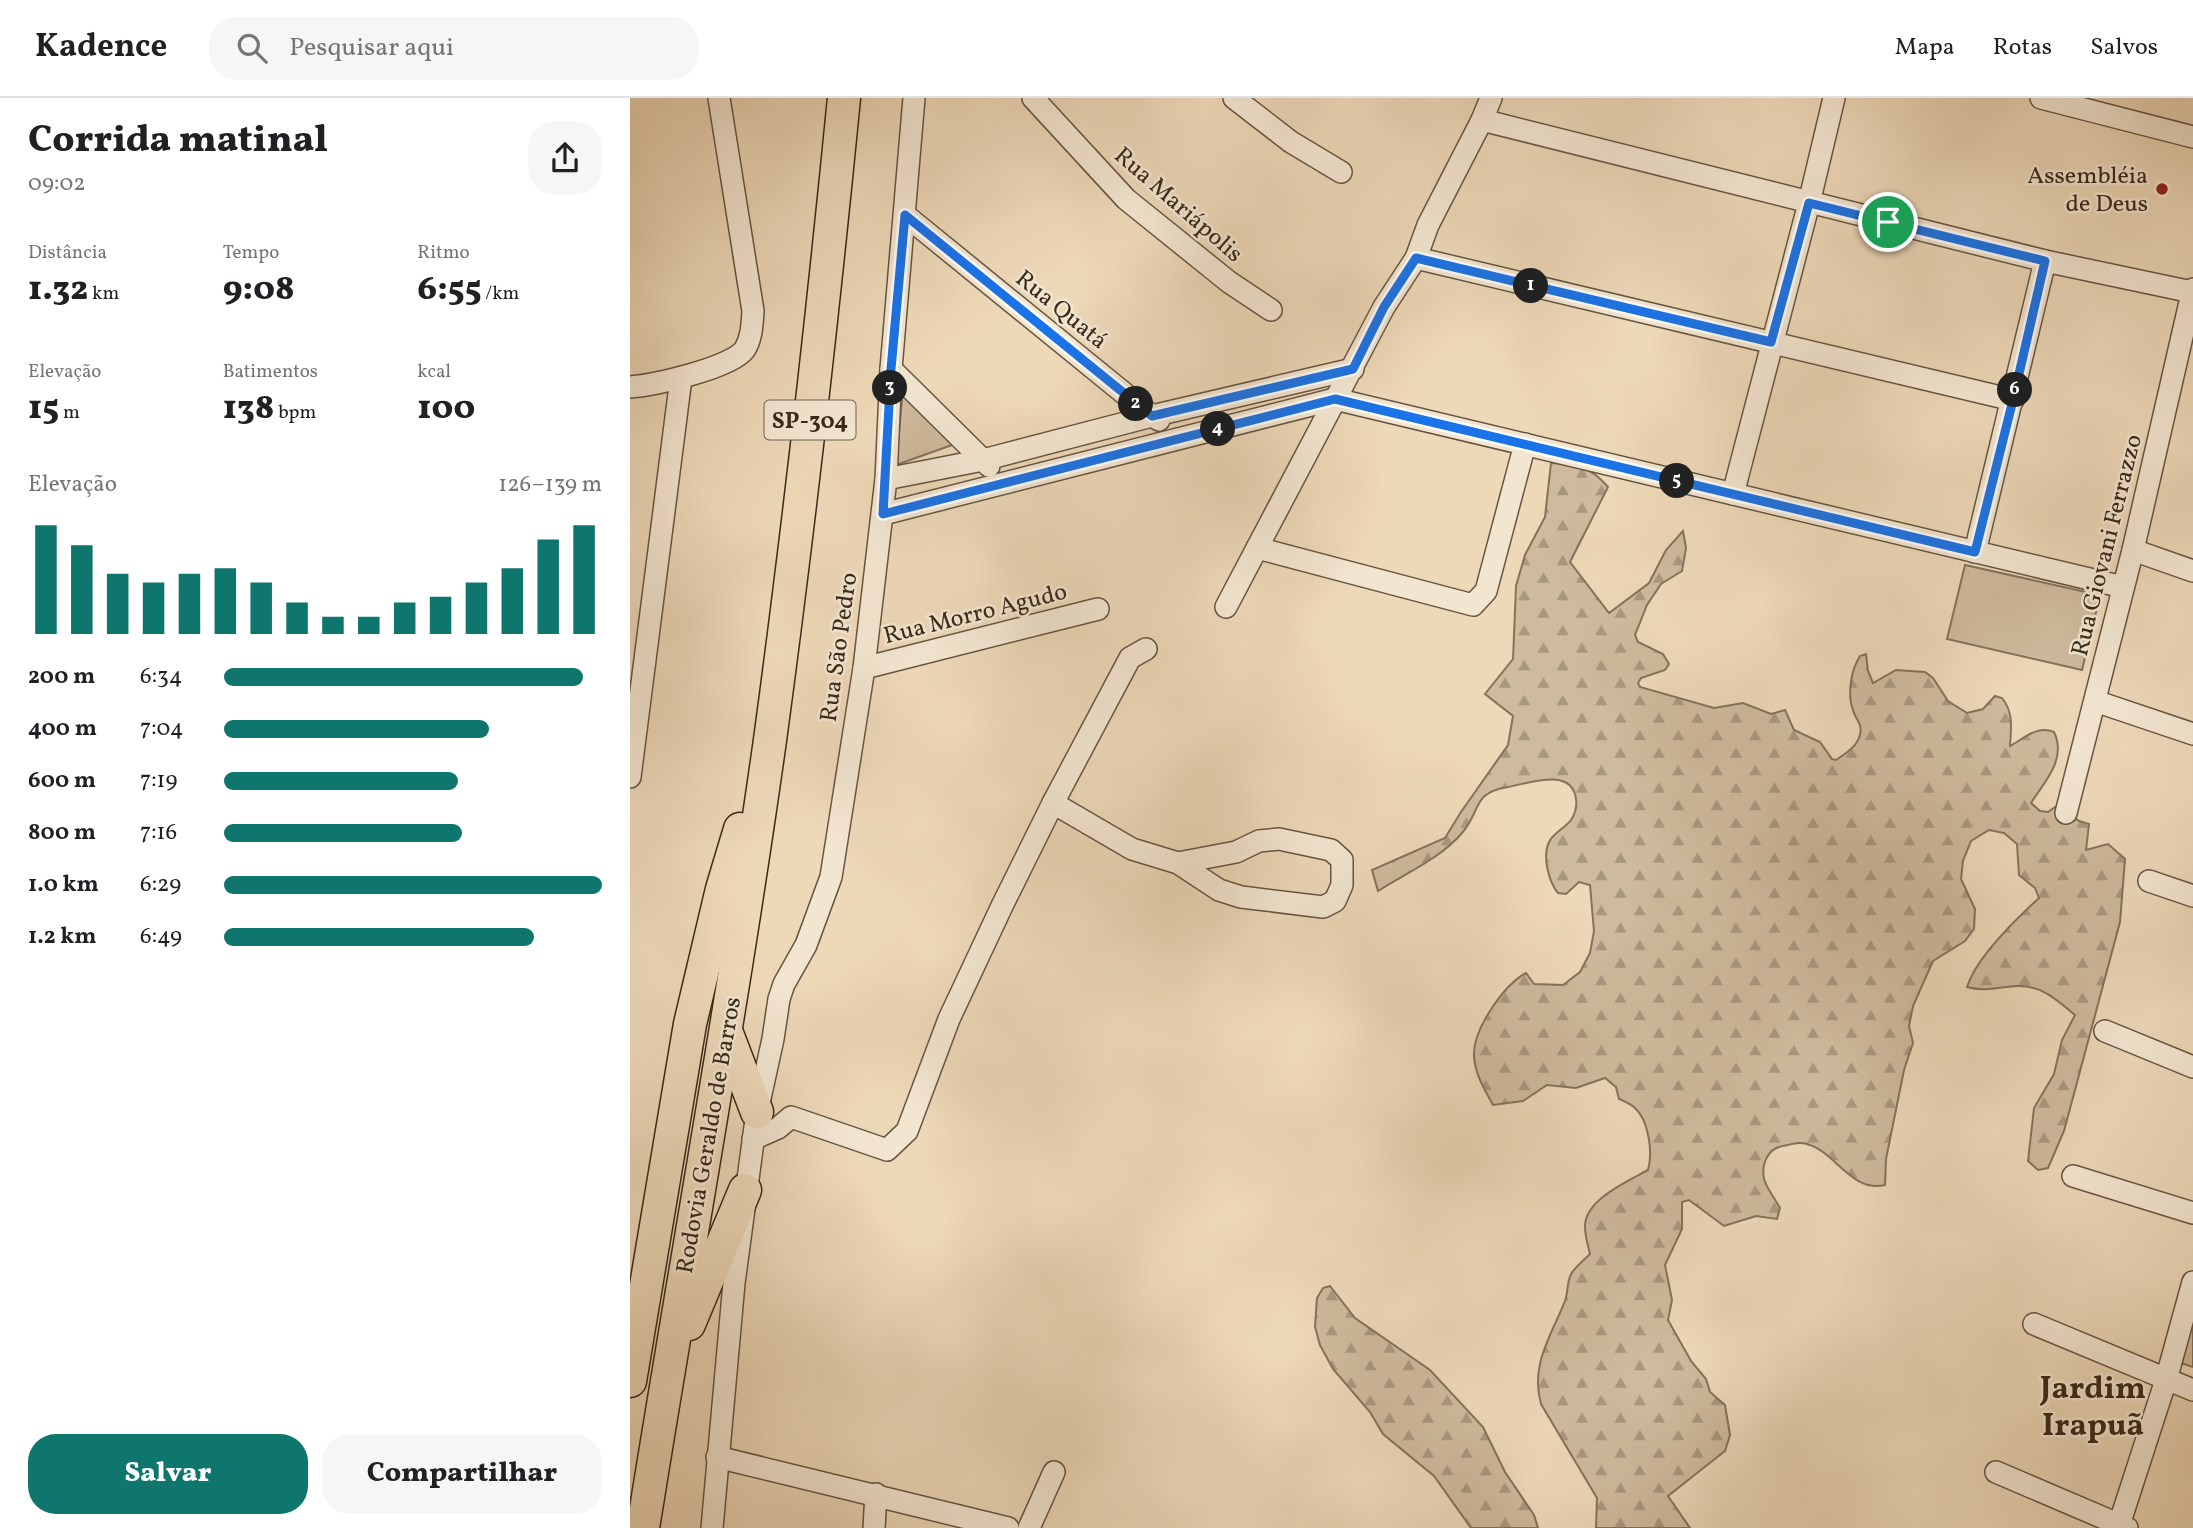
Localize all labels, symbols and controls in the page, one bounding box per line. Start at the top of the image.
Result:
search box [209,17,699,80]
text: Kadence [35,25,167,71]
icon: search [233,29,271,67]
text: Pesquisar aqui [289,30,454,66]
text: Mapa [1895,31,1955,65]
text: Rotas [1993,31,2052,65]
text: Salvos [2090,31,2158,65]
text: Corrida matinal [28,115,328,168]
button: share [528,121,602,195]
street label: Rua Mariápolis [1106,140,1250,271]
place label: Assembléia de Deus [2027,160,2148,222]
text: 09:02 [28,168,86,200]
marker: Assembléia de Deus [2154,181,2170,197]
pin [1858,192,1918,252]
icon: arrive [1869,203,1907,241]
text: Distância [28,240,107,266]
text: Tempo [223,240,279,266]
text: Ritmo [417,240,470,266]
street label: Rua Quatá [1007,263,1114,358]
text: 1.32 [28,266,88,314]
text: 9:08 [223,266,295,314]
text: 6:55 [417,266,481,314]
pin: 1 [1514,268,1548,304]
text: 1 [1527,272,1534,298]
text: km [88,281,119,307]
text: /km [481,281,519,307]
text: Elevação [28,359,101,385]
text: Batimentos [223,359,318,385]
text: kcal [417,359,451,385]
pin: 3 [873,370,908,406]
pin: 6 [1998,372,2032,408]
text: 3 [885,374,894,400]
text: 6 [2009,376,2020,402]
text: 15 [28,385,59,433]
text: 138 [223,385,274,433]
text: 100 [417,385,475,433]
pin: 2 [1119,386,1154,422]
text: 2 [1131,390,1140,416]
text: m [59,400,80,426]
text: bpm [274,400,316,426]
road number: SP-304 [764,400,856,440]
pin: 4 [1200,412,1236,446]
text: 4 [1212,415,1223,441]
street label: Rua Giovani Ferrazzo [2064,431,2152,660]
pin: 5 [1660,464,1694,498]
text: 5 [1672,467,1681,493]
text: Elevação [28,469,117,501]
text: 126–139 m [498,469,602,501]
street label: Rua São Pedro [813,570,867,724]
street label: Rua Morro Agudo [880,576,1071,654]
text: 200 m [28,661,95,693]
text: 6:34 [140,661,183,693]
text: 400 m [28,713,97,745]
text: 7:04 [140,713,184,745]
text: 600 m [28,765,96,797]
text: 7:19 [140,765,177,797]
text: 800 m [28,817,96,849]
text: 7:16 [140,817,177,849]
text: 1.0 km [28,869,99,901]
text: 6:29 [140,869,181,901]
text: 1.2 km [28,921,97,953]
text: 6:49 [140,921,182,953]
street label: Rodovia Geraldo de Barros [669,994,751,1276]
district label: Jardim Irapuã [2039,1368,2146,1449]
button: Salvar [28,1434,308,1514]
button: Compartilhar [322,1434,602,1514]

